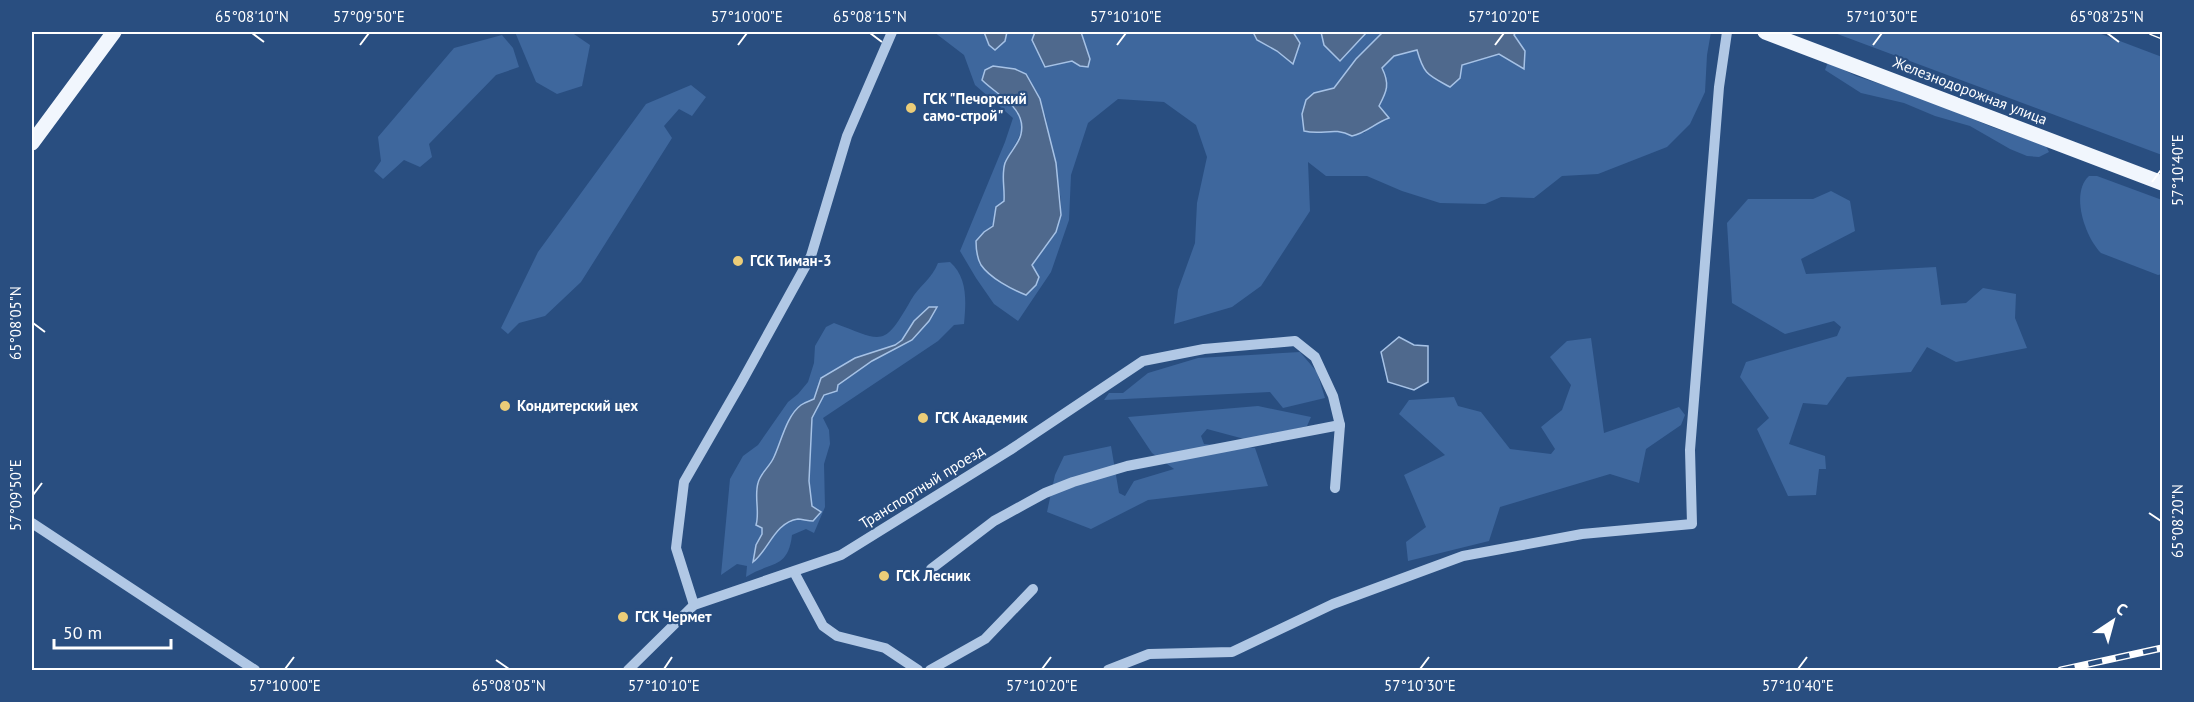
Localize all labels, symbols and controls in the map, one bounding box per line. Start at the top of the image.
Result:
text: 65°08'10"N [215,7,289,26]
text: 57°09'50"E [333,7,405,26]
text: 57°10'00"E [711,7,783,26]
text: 65°08'15"N [833,7,907,26]
text: 57°10'10"E [1090,7,1162,26]
text: 57°10'20"E [1468,7,1540,26]
text: 57°10'30"E [1846,7,1918,26]
text: 65°08'25"N [2070,7,2144,26]
street label: Железнодорожная улица [1889,52,2050,129]
place label: ГСК "Печорский само-строй" [923,89,1027,125]
marker: ГСК "Печорский само-строй" [904,101,918,115]
text: 57°10'40"E [2168,134,2187,206]
place label: ГСК Тиман-3 [750,251,832,270]
marker: ГСК Тиман-3 [731,254,745,268]
text: 65°08'05"N [6,286,25,360]
place label: Кондитерский цех [517,396,638,415]
marker: Кондитерский цех [498,399,512,413]
place label: ГСК Академик [935,408,1028,427]
marker: ГСК Академик [916,411,930,425]
street label: Транспортный проезд [856,440,988,533]
text: 57°09'50"E [6,459,25,531]
text: 65°08'20"N [2168,484,2187,558]
place label: ГСК Лесник [896,566,971,585]
marker: ГСК Лесник [877,569,891,583]
north arrow [2083,591,2143,651]
text: С [2112,598,2131,620]
place label: ГСК Чермет [635,607,712,626]
marker: ГСК Чермет [616,610,630,624]
scale bar [54,612,171,650]
text: 50 m [63,621,102,644]
text: 57°10'00"E [249,676,321,695]
text: 65°08'05"N [472,676,546,695]
text: 57°10'10"E [628,676,700,695]
text: 57°10'20"E [1006,676,1078,695]
text: 57°10'30"E [1384,676,1456,695]
text: 57°10'40"E [1762,676,1834,695]

